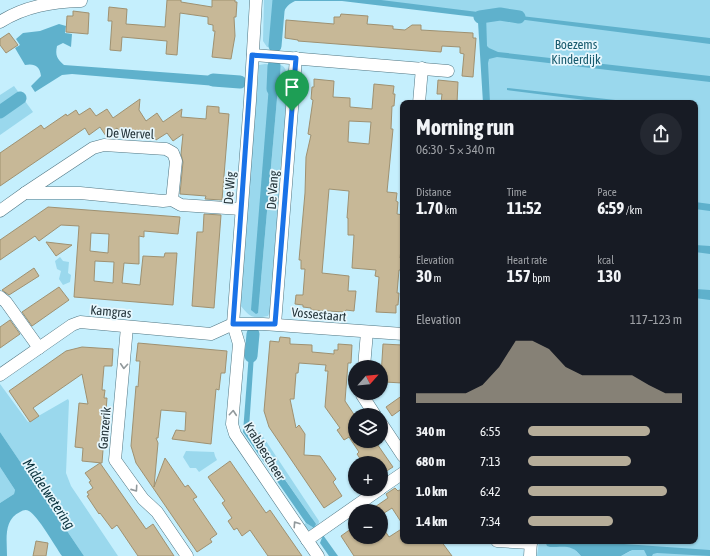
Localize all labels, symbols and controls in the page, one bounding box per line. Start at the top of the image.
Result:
park label: Boezems Kinderdijk [551,37,601,67]
pin [275,70,309,111]
icon: arrive [281,76,303,98]
button: share [640,113,682,155]
text: Morning run [416,114,514,140]
street label: De Wervel [106,125,155,142]
text: 06:30 · 5 × 340 m [416,142,495,157]
street label: De Vang [264,170,281,210]
street label: De Wig [221,171,238,205]
text: Distance [416,186,451,198]
text: Time [507,186,527,198]
text: Pace [597,186,617,198]
text: 1.70 [416,198,443,218]
text: 11:52 [507,198,542,218]
text: 6:59 [597,198,624,218]
text: km [443,204,457,216]
text: /km [624,204,642,216]
text: Elevation [416,254,454,266]
text: Heart rate [507,254,547,266]
text: kcal [597,254,614,266]
text: 30 [416,266,432,286]
text: 157 [507,266,531,286]
text: 130 [597,266,621,286]
text: m [432,272,441,284]
text: bpm [531,272,551,284]
street label: Kamgras [90,302,133,321]
street label: Vossestaart [291,305,347,324]
text: Elevation [416,312,461,327]
text: 117–123 m [630,312,682,327]
north arrow [348,360,388,400]
map controls [348,360,388,544]
one-way arrow [119,363,128,369]
street label: Ganzerik [95,406,114,450]
button: layers [348,408,388,448]
one-way arrow [228,410,237,416]
street label: Krabbescheer [241,420,288,483]
text: 340 m [416,424,445,439]
text: 6:55 [480,424,501,439]
text: 680 m [416,454,445,469]
text: 7:13 [480,454,501,469]
water label: Middelwetering [20,456,78,532]
button: + [348,456,388,496]
text: 1.0 km [416,484,447,499]
text: 6:42 [480,484,501,499]
one-way arrow [130,485,138,492]
button: − [348,504,388,544]
text: 1.4 km [416,514,447,529]
text: 7:34 [480,514,501,529]
one-way arrow [293,521,301,528]

